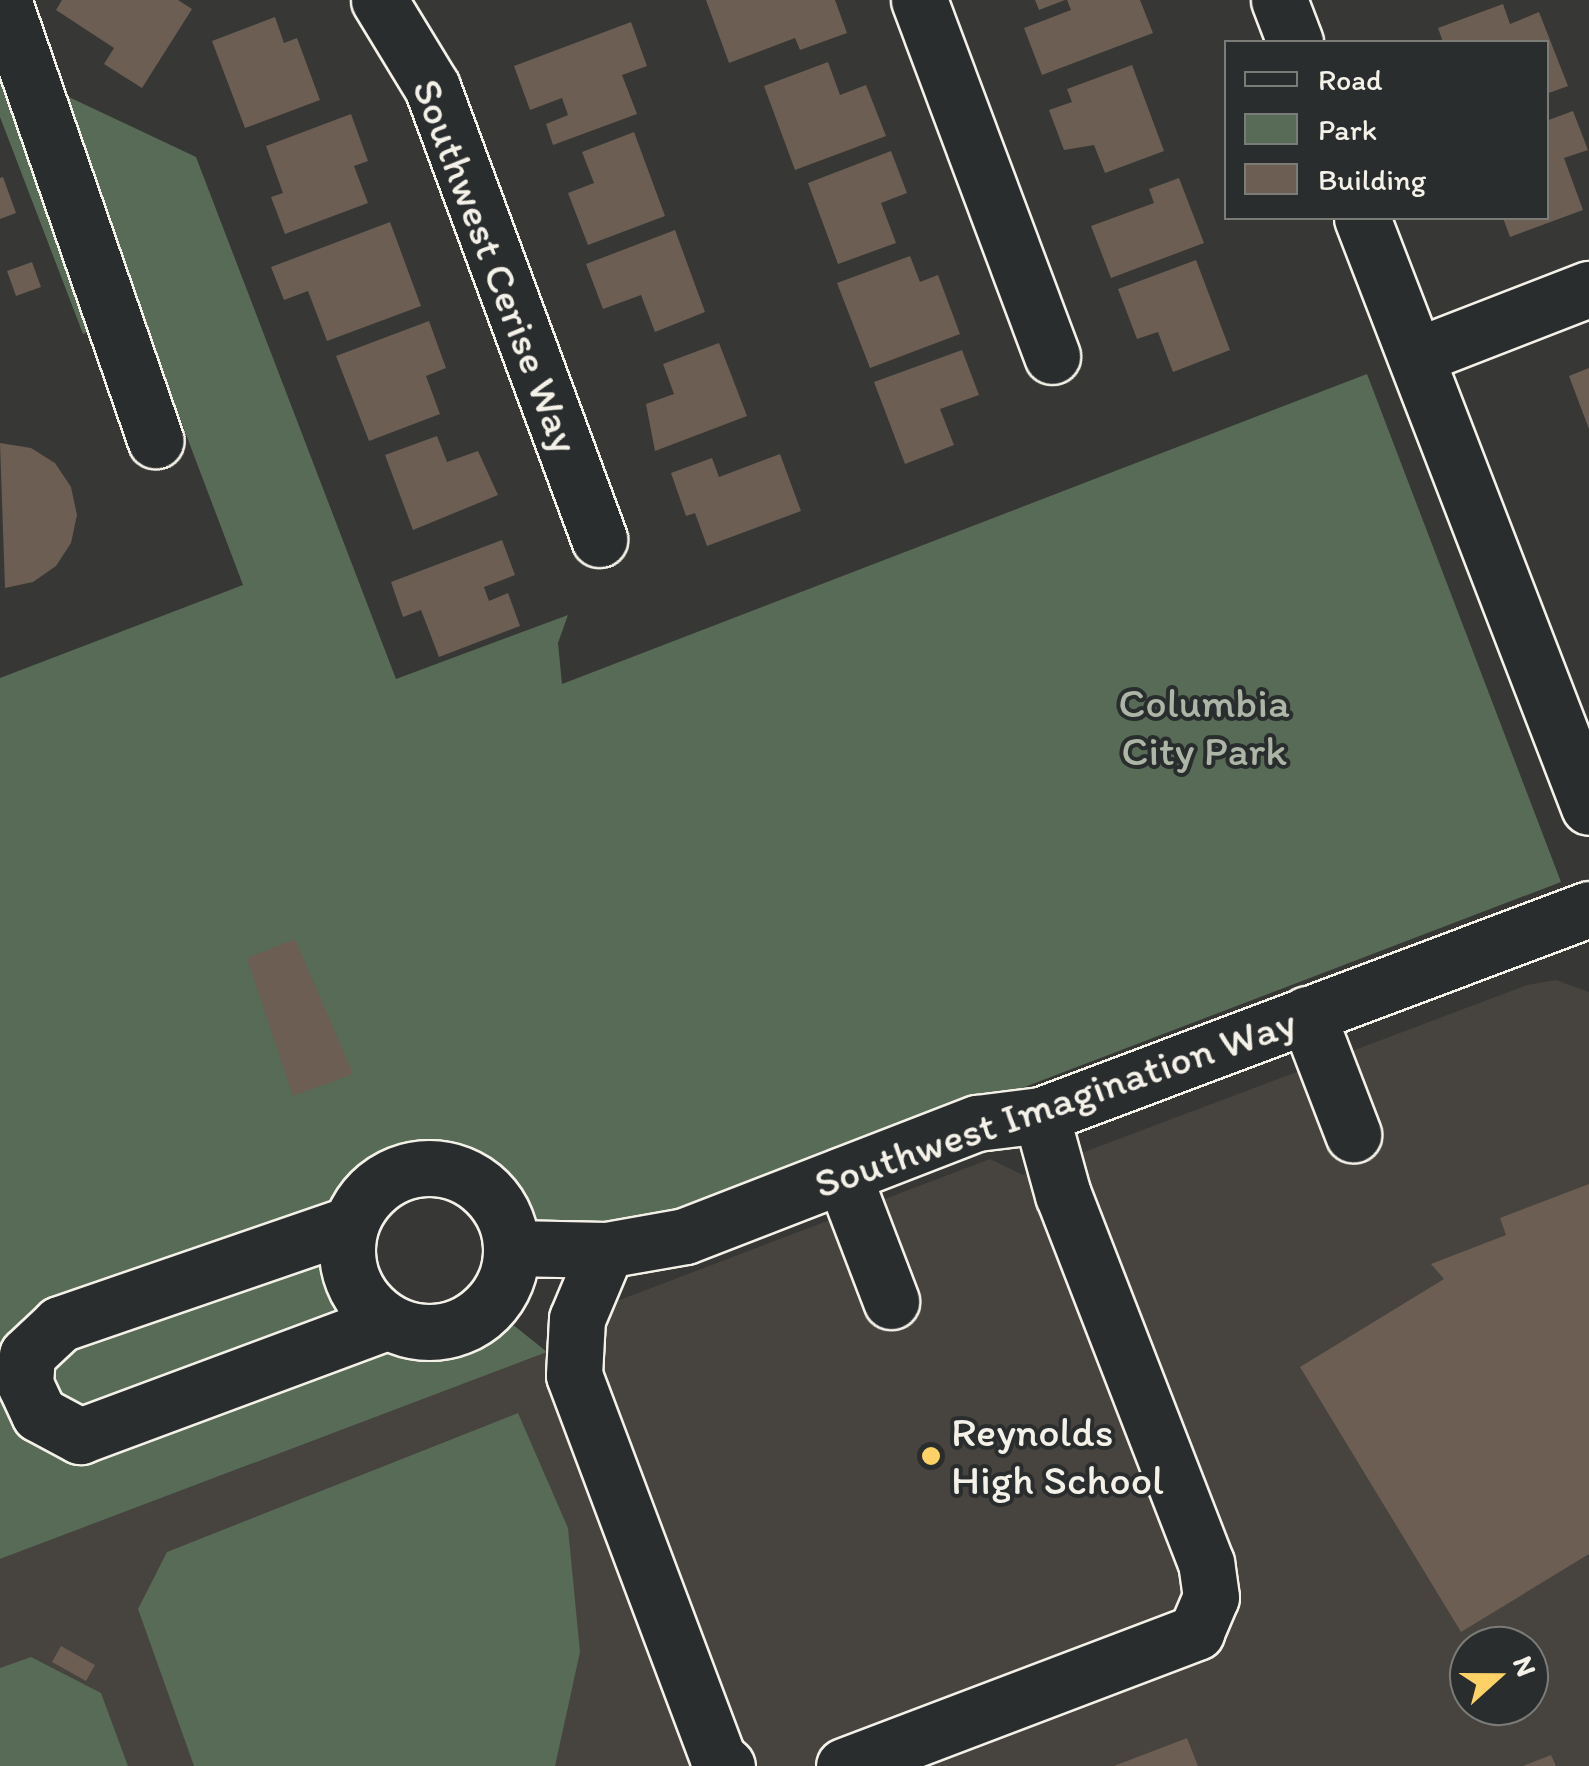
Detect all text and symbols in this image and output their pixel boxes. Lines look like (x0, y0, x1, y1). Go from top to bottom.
legend (1224, 40, 1549, 220)
text: Road (1318, 61, 1383, 98)
street label: Southwest Cerise Way (401, 72, 591, 460)
text: Park (1318, 111, 1377, 148)
text: Building (1318, 161, 1426, 198)
park label: Columbia City Park (1118, 678, 1290, 776)
street label: Southwest Imagination Way (809, 997, 1301, 1209)
place label: Reynolds High School (951, 1407, 1163, 1505)
marker: Reynolds High School (920, 1445, 942, 1467)
north arrow (1449, 1626, 1549, 1726)
text: N (1506, 1651, 1544, 1681)

